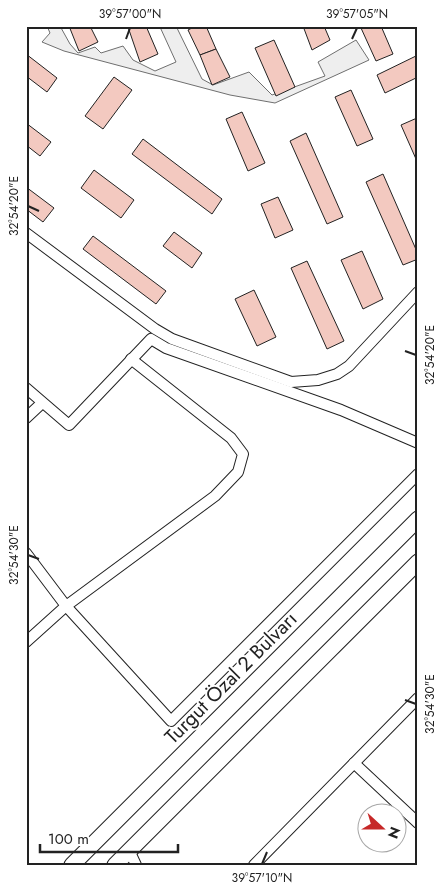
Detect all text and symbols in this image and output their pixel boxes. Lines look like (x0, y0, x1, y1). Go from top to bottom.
text: 39°57'00"N (99, 5, 161, 23)
text: 39°57'05"N (326, 5, 388, 23)
text: 32°54'20"E (5, 176, 23, 236)
text: 32°54'20"E (421, 325, 439, 385)
text: 32°54'30"E (5, 525, 23, 585)
street label: Turgut Özal 2 Bulvarı (158, 605, 304, 751)
text: 32°54'30"E (421, 674, 439, 734)
north arrow (356, 804, 406, 854)
scale bar (40, 821, 178, 853)
text: N (383, 824, 405, 841)
text: 100 m (48, 828, 89, 850)
text: 39°57'10"N (232, 869, 292, 887)

